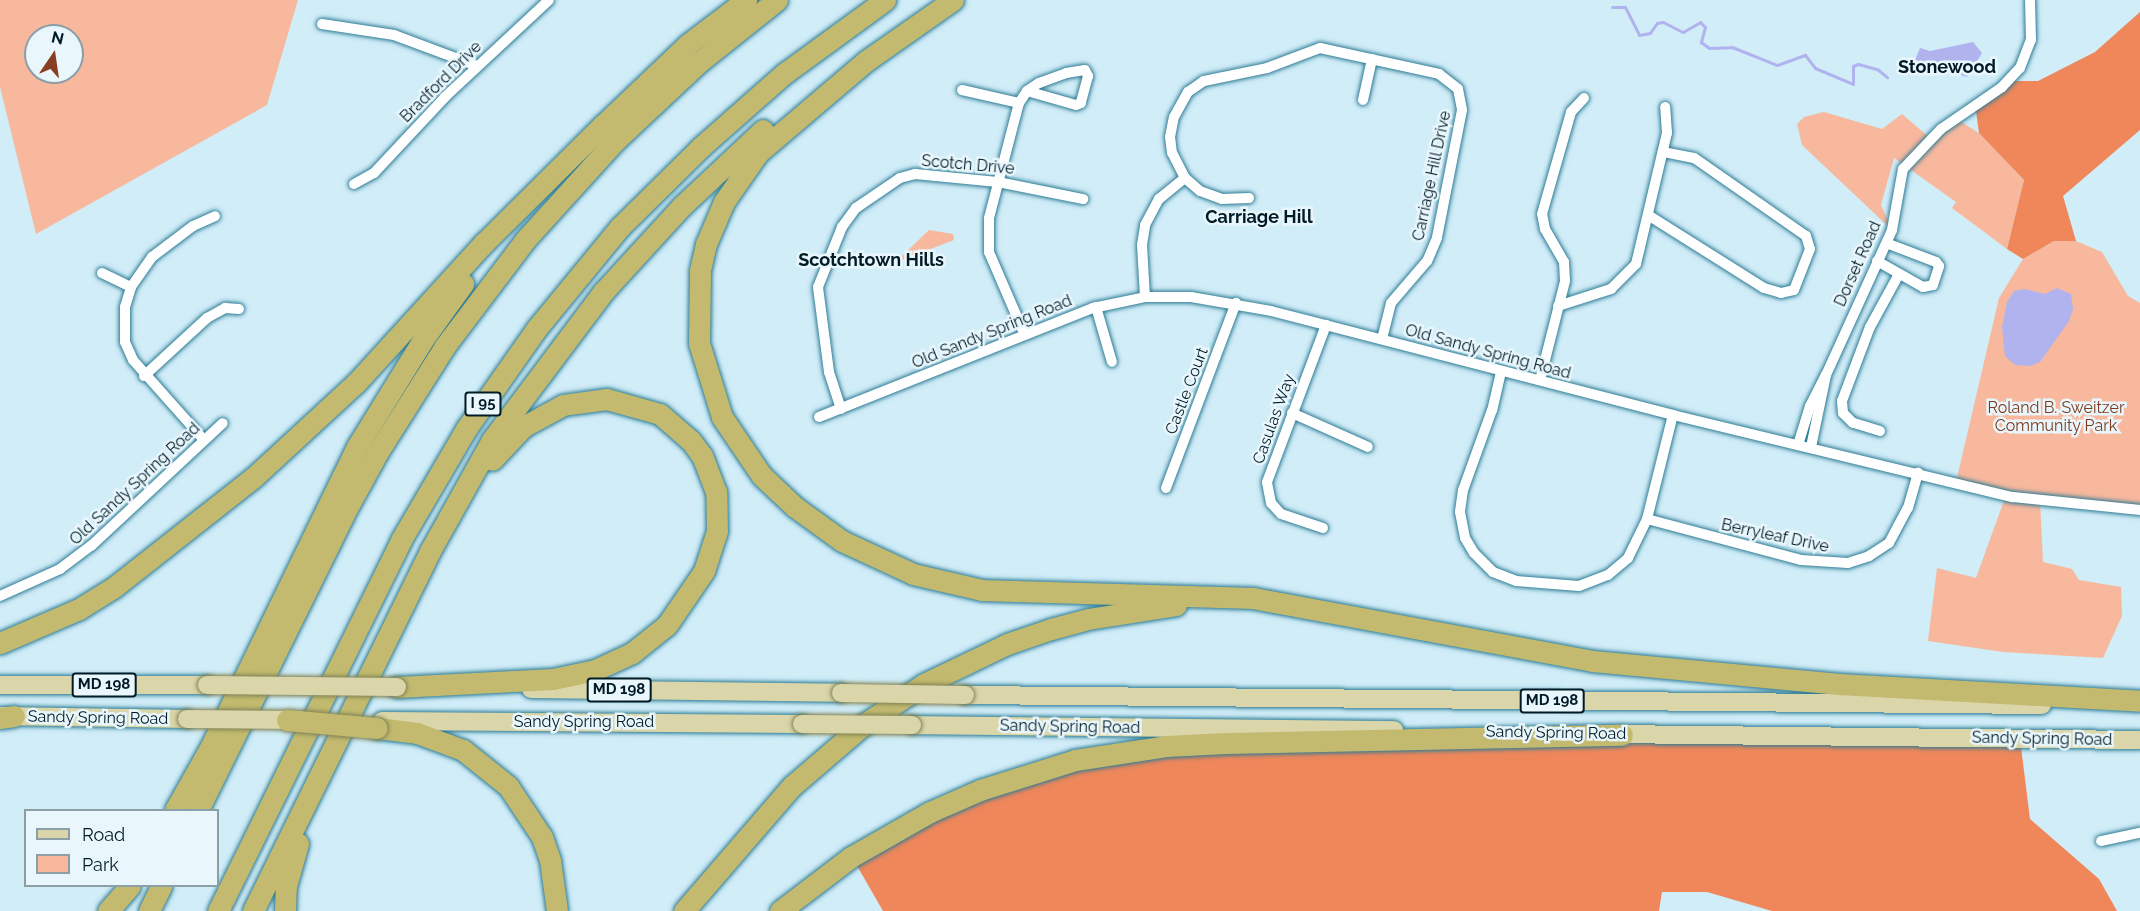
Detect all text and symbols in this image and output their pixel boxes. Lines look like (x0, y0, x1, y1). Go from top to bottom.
north arrow (24, 24, 84, 84)
text: N (50, 27, 66, 49)
street label: Bradford Drive (396, 37, 486, 127)
district label: Stonewood (1898, 56, 1996, 78)
street label: Carriage Hill Drive (1409, 109, 1455, 243)
street label: Scotch Drive (921, 151, 1015, 179)
district label: Carriage Hill (1205, 206, 1313, 228)
street label: Dorset Road (1831, 218, 1885, 310)
district label: Scotchtown Hills (798, 249, 944, 271)
street label: Old Sandy Spring Road (909, 291, 1075, 373)
street label: Old Sandy Spring Road (1403, 321, 1573, 383)
street label: Castle Court (1162, 345, 1212, 437)
street label: Casulas Way (1249, 371, 1299, 467)
road number: I 95 (464, 392, 502, 416)
park label: Roland B. Sweitzer Community Park (1987, 398, 2125, 436)
street label: Old Sandy Spring Road (66, 419, 204, 549)
street label: Berryleaf Drive (1719, 515, 1831, 557)
road number: MD 198 (71, 673, 137, 697)
road number: MD 198 (586, 678, 652, 702)
road number: MD 198 (1519, 689, 1585, 713)
street label: Sandy Spring Road (27, 707, 169, 729)
street label: Sandy Spring Road (514, 712, 654, 732)
street label: Sandy Spring Road (999, 716, 1141, 738)
street label: Sandy Spring Road (1485, 722, 1627, 744)
street label: Sandy Spring Road (1971, 728, 2113, 750)
legend (24, 809, 219, 887)
text: Road (82, 824, 125, 845)
text: Park (82, 854, 119, 875)

